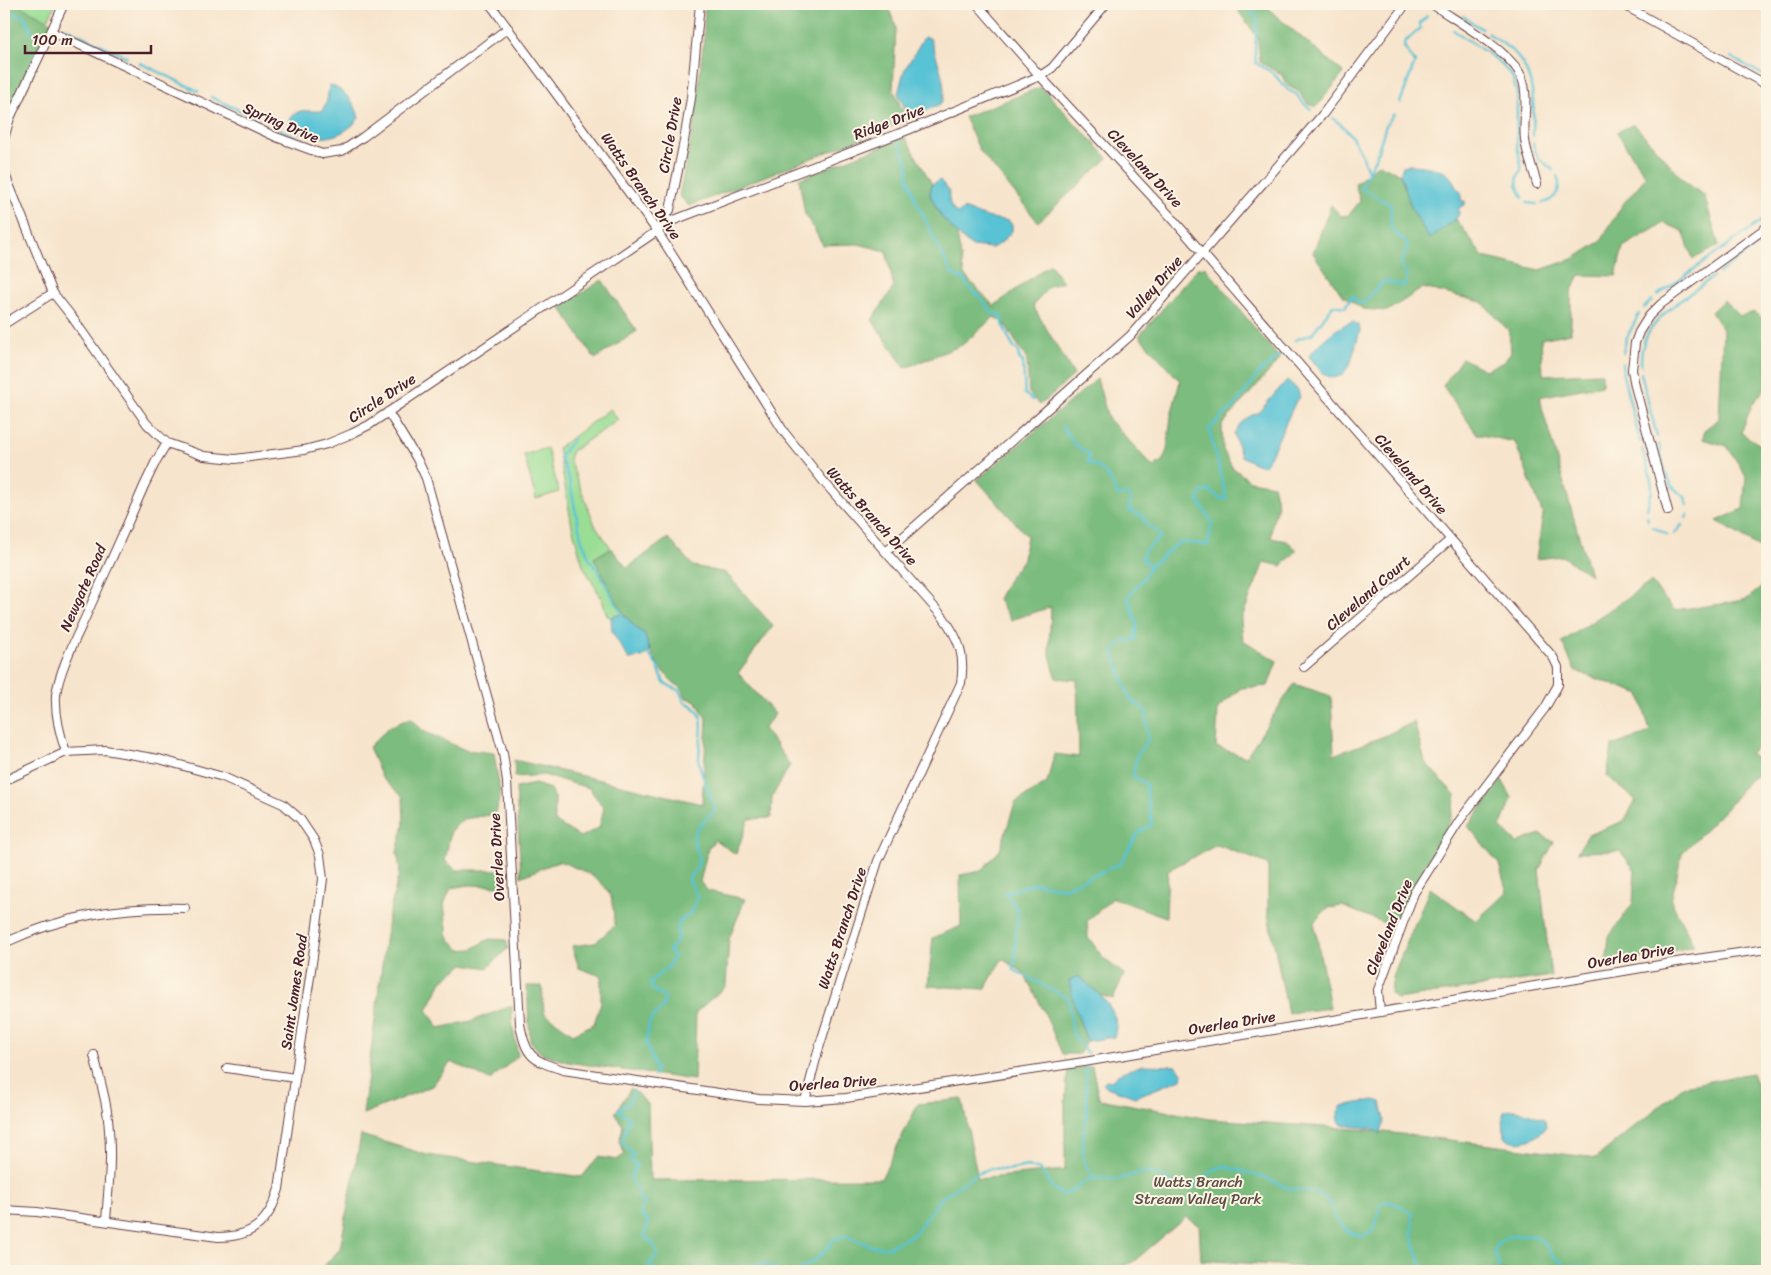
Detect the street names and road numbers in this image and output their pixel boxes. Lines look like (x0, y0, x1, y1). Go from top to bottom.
street label: Spring Drive (239, 95, 323, 151)
street label: Circle Drive (651, 95, 690, 175)
street label: Ridge Drive (850, 96, 929, 147)
street label: Cleveland Drive (1101, 122, 1189, 214)
street label: Watts Branch Drive (594, 127, 688, 246)
street label: Valley Drive (1119, 249, 1189, 325)
street label: Circle Drive (343, 366, 422, 430)
street label: Cleveland Drive (1368, 427, 1454, 521)
street label: Watts Branch Drive (820, 460, 924, 572)
street label: Newgate Road (52, 539, 114, 636)
street label: Cleveland Court (1320, 548, 1417, 637)
street label: Overlea Drive (482, 812, 512, 902)
street label: Watts Branch Drive (810, 863, 874, 992)
street label: Cleveland Drive (1358, 875, 1420, 979)
street label: Saint James Road (273, 932, 315, 1051)
street label: Overlea Drive (1585, 936, 1677, 976)
street label: Overlea Drive (1187, 1003, 1278, 1043)
street label: Overlea Drive (788, 1067, 878, 1099)

